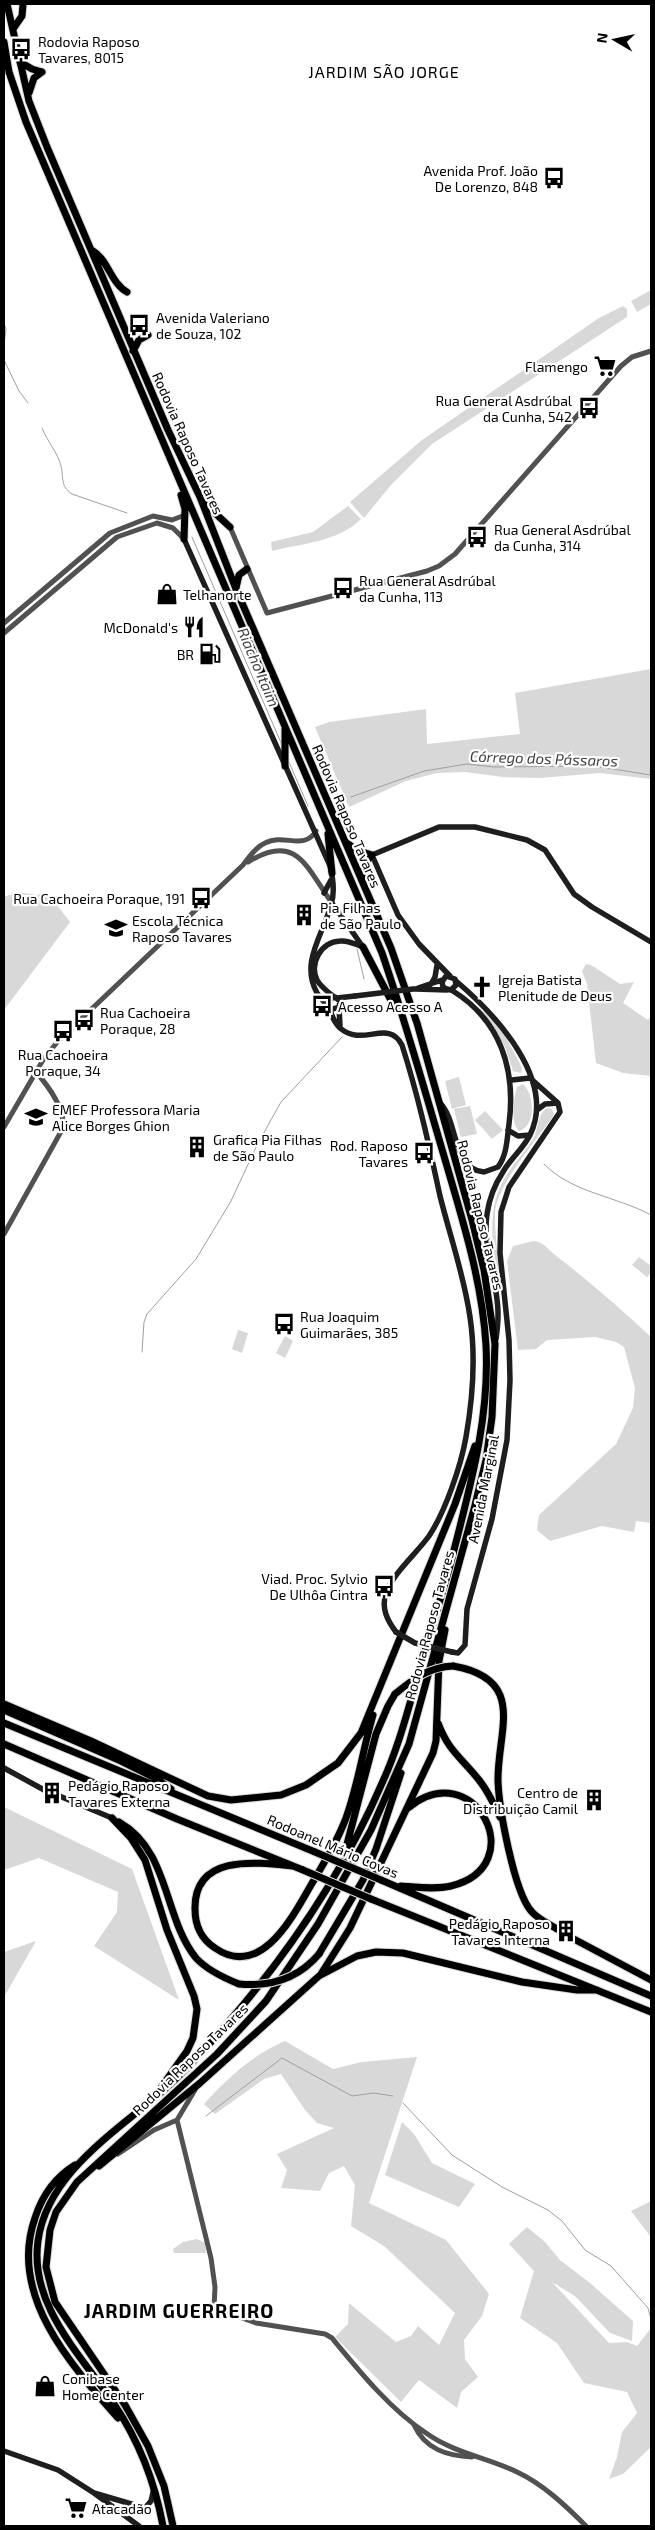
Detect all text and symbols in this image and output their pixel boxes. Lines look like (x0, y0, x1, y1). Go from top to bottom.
north arrow (590, 15, 640, 65)
text: N (592, 32, 611, 44)
place label: Rodovia Raposo Tavares, 8015 (38, 33, 140, 66)
bus stop icon: Rodovia Raposo Tavares, 8015 (8, 36, 34, 62)
district label: JARDIM SÃO JORGE (308, 62, 460, 81)
place label: Avenida Prof. João De Lorenzo, 848 (423, 162, 538, 195)
bus stop icon: Avenida Prof. João De Lorenzo, 848 (541, 165, 567, 191)
place label: Avenida Valeriano de Souza, 102 (156, 309, 270, 342)
bus stop icon: Avenida Valeriano de Souza, 102 (126, 312, 152, 338)
supermarket icon: Flamengo (592, 353, 618, 379)
place label: Flamengo (525, 358, 588, 375)
street label: Rodovia Raposo Tavares (149, 369, 227, 517)
place label: Rua General Asdrúbal da Cunha, 542 (435, 392, 573, 425)
bus stop icon: Rua General Asdrúbal da Cunha, 542 (576, 395, 602, 421)
place label: Rua General Asdrúbal da Cunha, 314 (494, 521, 631, 554)
bus stop icon: Rua General Asdrúbal da Cunha, 314 (464, 524, 490, 550)
place label: Rua General Asdrúbal da Cunha, 113 (359, 572, 496, 605)
bus stop icon: Rua General Asdrúbal da Cunha, 113 (330, 575, 356, 601)
shop icon: Telhanorte (154, 581, 180, 607)
place label: Telhanorte (183, 586, 252, 603)
restaurant icon: McDonald's (181, 614, 207, 640)
place label: McDonald's (104, 619, 178, 636)
water label: Riacho Itaim (234, 625, 284, 709)
fuel station icon: BR (197, 641, 223, 667)
place label: BR (177, 646, 194, 663)
street label: Rodovia Raposo Tavares (309, 742, 385, 890)
water label: Córrego dos Pássaros (470, 746, 619, 770)
bus stop icon: Rua Cachoeira Poraque, 191 (188, 885, 214, 911)
place label: Rua Cachoeira Poraque, 191 (13, 890, 185, 907)
place label: Pia Filhas de São Paulo (320, 899, 401, 932)
building icon: Pia Filhas de São Paulo (291, 902, 317, 928)
place label: Escola Técnica Raposo Tavares (132, 912, 232, 945)
school or university icon: Escola Técnica Raposo Tavares (103, 915, 129, 941)
place label: Igreja Batista Plenitude de Deus (498, 971, 612, 1004)
church icon: Igreja Batista Plenitude de Deus (469, 974, 495, 1000)
bus stop icon: Acesso Acesso A (309, 993, 335, 1019)
place label: Acesso Acesso A (338, 998, 443, 1015)
place label: Rua Cachoeira Poraque, 28 (100, 1004, 190, 1037)
bus stop icon: Rua Cachoeira Poraque, 28 (71, 1007, 97, 1033)
bus stop icon: Rua Cachoeira Poraque, 34 (50, 1018, 76, 1044)
place label: Rua Cachoeira Poraque, 34 (18, 1046, 108, 1079)
place label: EMEF Professora Maria Alice Borges Ghion (52, 1101, 200, 1134)
school or university icon: EMEF Professora Maria Alice Borges Ghion (23, 1104, 49, 1130)
place label: Grafica Pia Filhas de São Paulo (213, 1131, 322, 1164)
building icon: Grafica Pia Filhas de São Paulo (184, 1134, 210, 1160)
place label: Rod. Raposo Tavares (330, 1137, 408, 1170)
street label: Rodovia Raposo Tavares (454, 1138, 508, 1292)
bus stop icon: Rod. Raposo Tavares (411, 1140, 437, 1166)
place label: Rua Joaquim Guimarães, 385 (300, 1308, 398, 1341)
bus stop icon: Rua Joaquim Guimarães, 385 (271, 1311, 297, 1337)
street label: Avenida Marginal (464, 1432, 502, 1545)
street label: Rodovia Raposo Tavares (401, 1548, 457, 1702)
place label: Viad. Proc. Sylvio De Ulhôa Cintra (261, 1570, 368, 1603)
bus stop icon: Viad. Proc. Sylvio De Ulhôa Cintra (371, 1573, 397, 1599)
place label: Pedágio Raposo Tavares Externa (68, 1777, 170, 1810)
building icon: Pedágio Raposo Tavares Externa (39, 1780, 65, 1806)
place label: Centro de Distribuição Camil (463, 1784, 579, 1818)
building icon: Centro de Distribuição Camil (581, 1787, 607, 1813)
street label: Rodoanel Mário Covas (265, 1811, 401, 1881)
place label: Pedágio Raposo Tavares Interna (449, 1915, 550, 1948)
building icon: Pedágio Raposo Tavares Interna (553, 1918, 579, 1944)
street label: Rodovia Raposo Tavares (129, 1999, 251, 2119)
district label: JARDIM GUERREIRO (84, 2299, 274, 2322)
place label: Conibase Home Center (62, 2370, 145, 2403)
shop icon: Conibase Home Center (32, 2373, 58, 2399)
supermarket icon: Atacadão (63, 2495, 89, 2521)
place label: Atacadão (92, 2500, 152, 2517)

